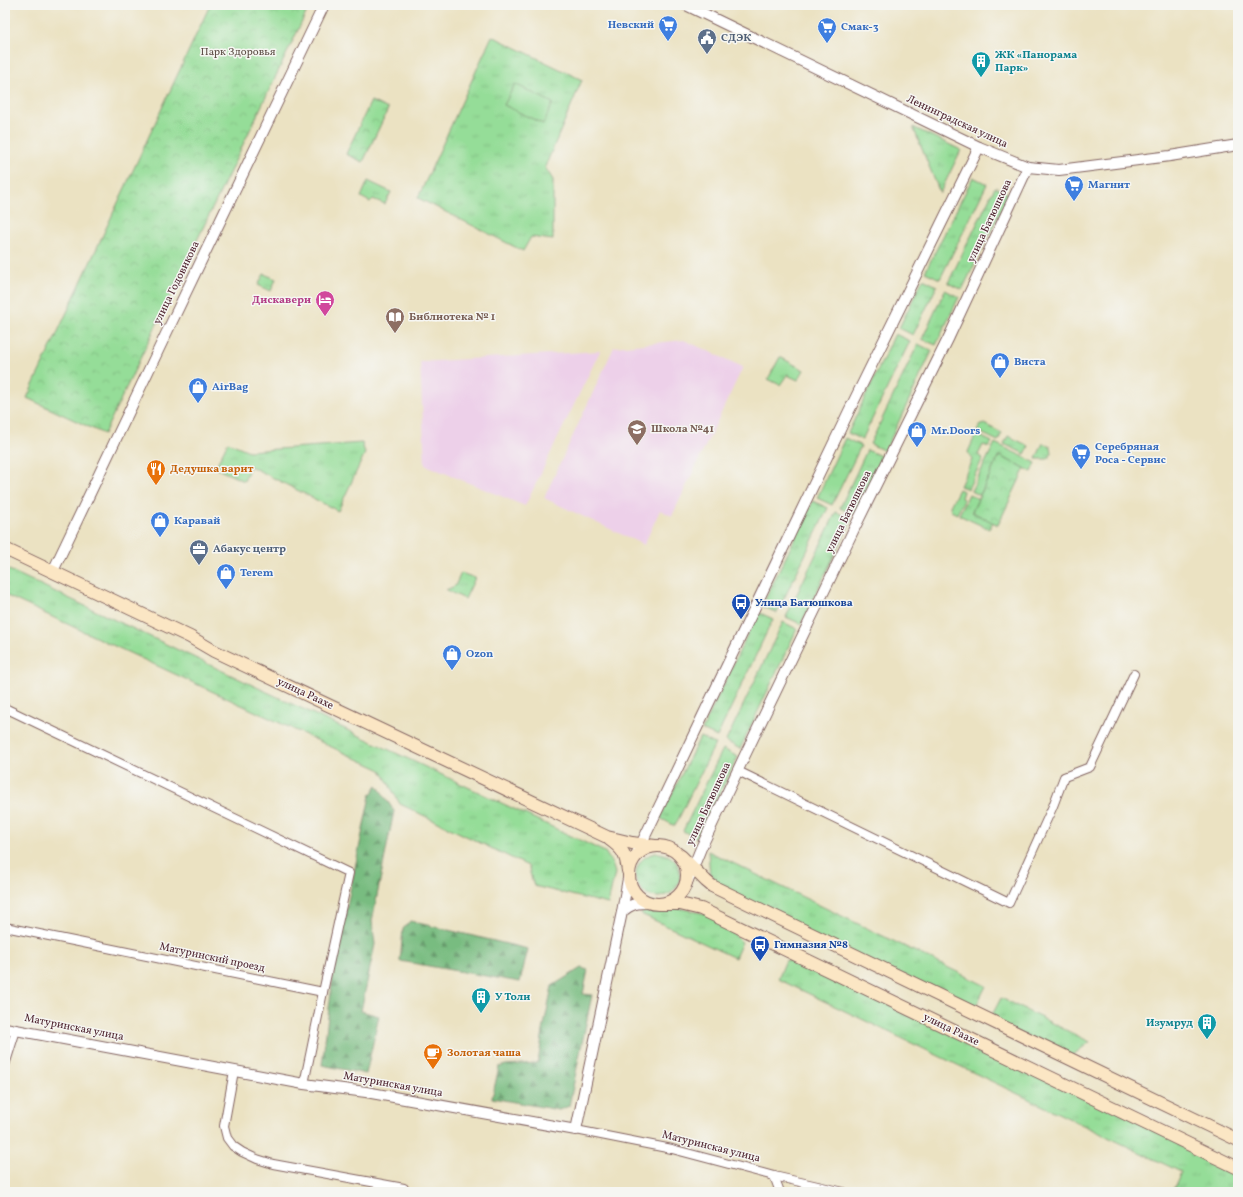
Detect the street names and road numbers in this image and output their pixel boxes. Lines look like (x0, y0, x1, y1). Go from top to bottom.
street label: Ленинградская улица (904, 92, 1011, 152)
street label: улица Батюшкова (964, 177, 1016, 265)
street label: улица Годовикова (150, 238, 204, 327)
street label: улица Батюшкова (822, 468, 876, 556)
street label: улица Раахе (274, 674, 336, 714)
street label: улица Батюшкова (683, 760, 735, 848)
street label: Матуринский проезд (158, 939, 267, 977)
street label: улица Раахе (920, 1010, 982, 1050)
street label: Матуринская улица (23, 1011, 125, 1045)
street label: Матуринская улица (342, 1069, 444, 1101)
street label: Матуринская улица (660, 1128, 762, 1167)

